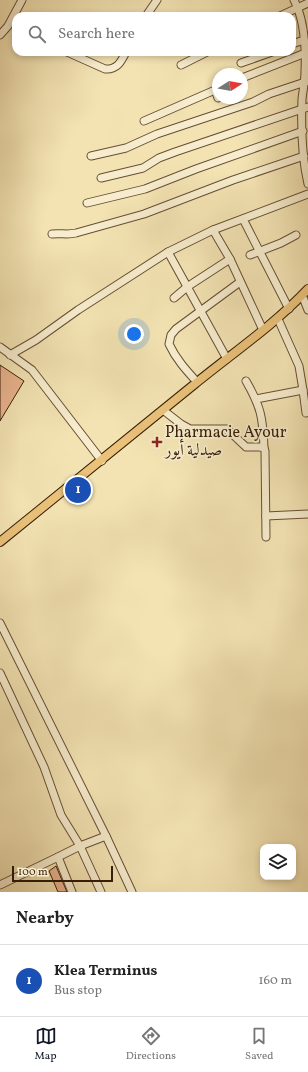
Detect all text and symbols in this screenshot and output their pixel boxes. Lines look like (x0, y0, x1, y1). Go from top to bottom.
search box (12, 12, 296, 56)
icon: search (26, 23, 48, 45)
text: Search here (58, 24, 135, 45)
north arrow (212, 68, 248, 104)
your location (124, 324, 144, 344)
place label: Pharmacie Ayour صيدلية أيور (163, 422, 287, 462)
marker: Pharmacie Ayour صيدلية أيور (152, 437, 162, 447)
pin: 1 (65, 475, 91, 505)
map controls (260, 844, 296, 880)
button: layers (260, 844, 296, 880)
scale bar (12, 864, 113, 883)
text: 100 m (18, 865, 48, 880)
text: Nearby (16, 907, 74, 930)
text: Klea Terminus (54, 961, 157, 982)
text: 1 (26, 972, 32, 990)
text: 160 m (258, 972, 292, 990)
text: Bus stop (54, 982, 102, 1000)
tab: Map (35, 1025, 57, 1064)
tab: Directions (126, 1025, 176, 1064)
tab: Saved (245, 1025, 273, 1064)

